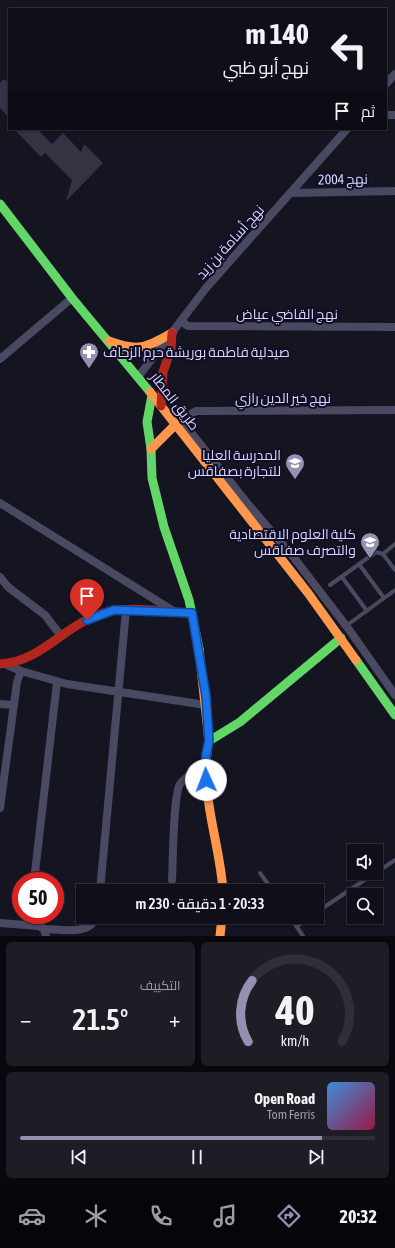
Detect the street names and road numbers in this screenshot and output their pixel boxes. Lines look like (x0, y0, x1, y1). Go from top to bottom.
street label: نهج 2004 (318, 171, 368, 188)
street label: نهج أسامة بن زيد (192, 201, 268, 283)
street label: نهج القاضي عياض (236, 306, 338, 325)
street label: طريق المطار (146, 368, 203, 434)
street label: نهج خير الدين رازي (235, 390, 331, 410)

